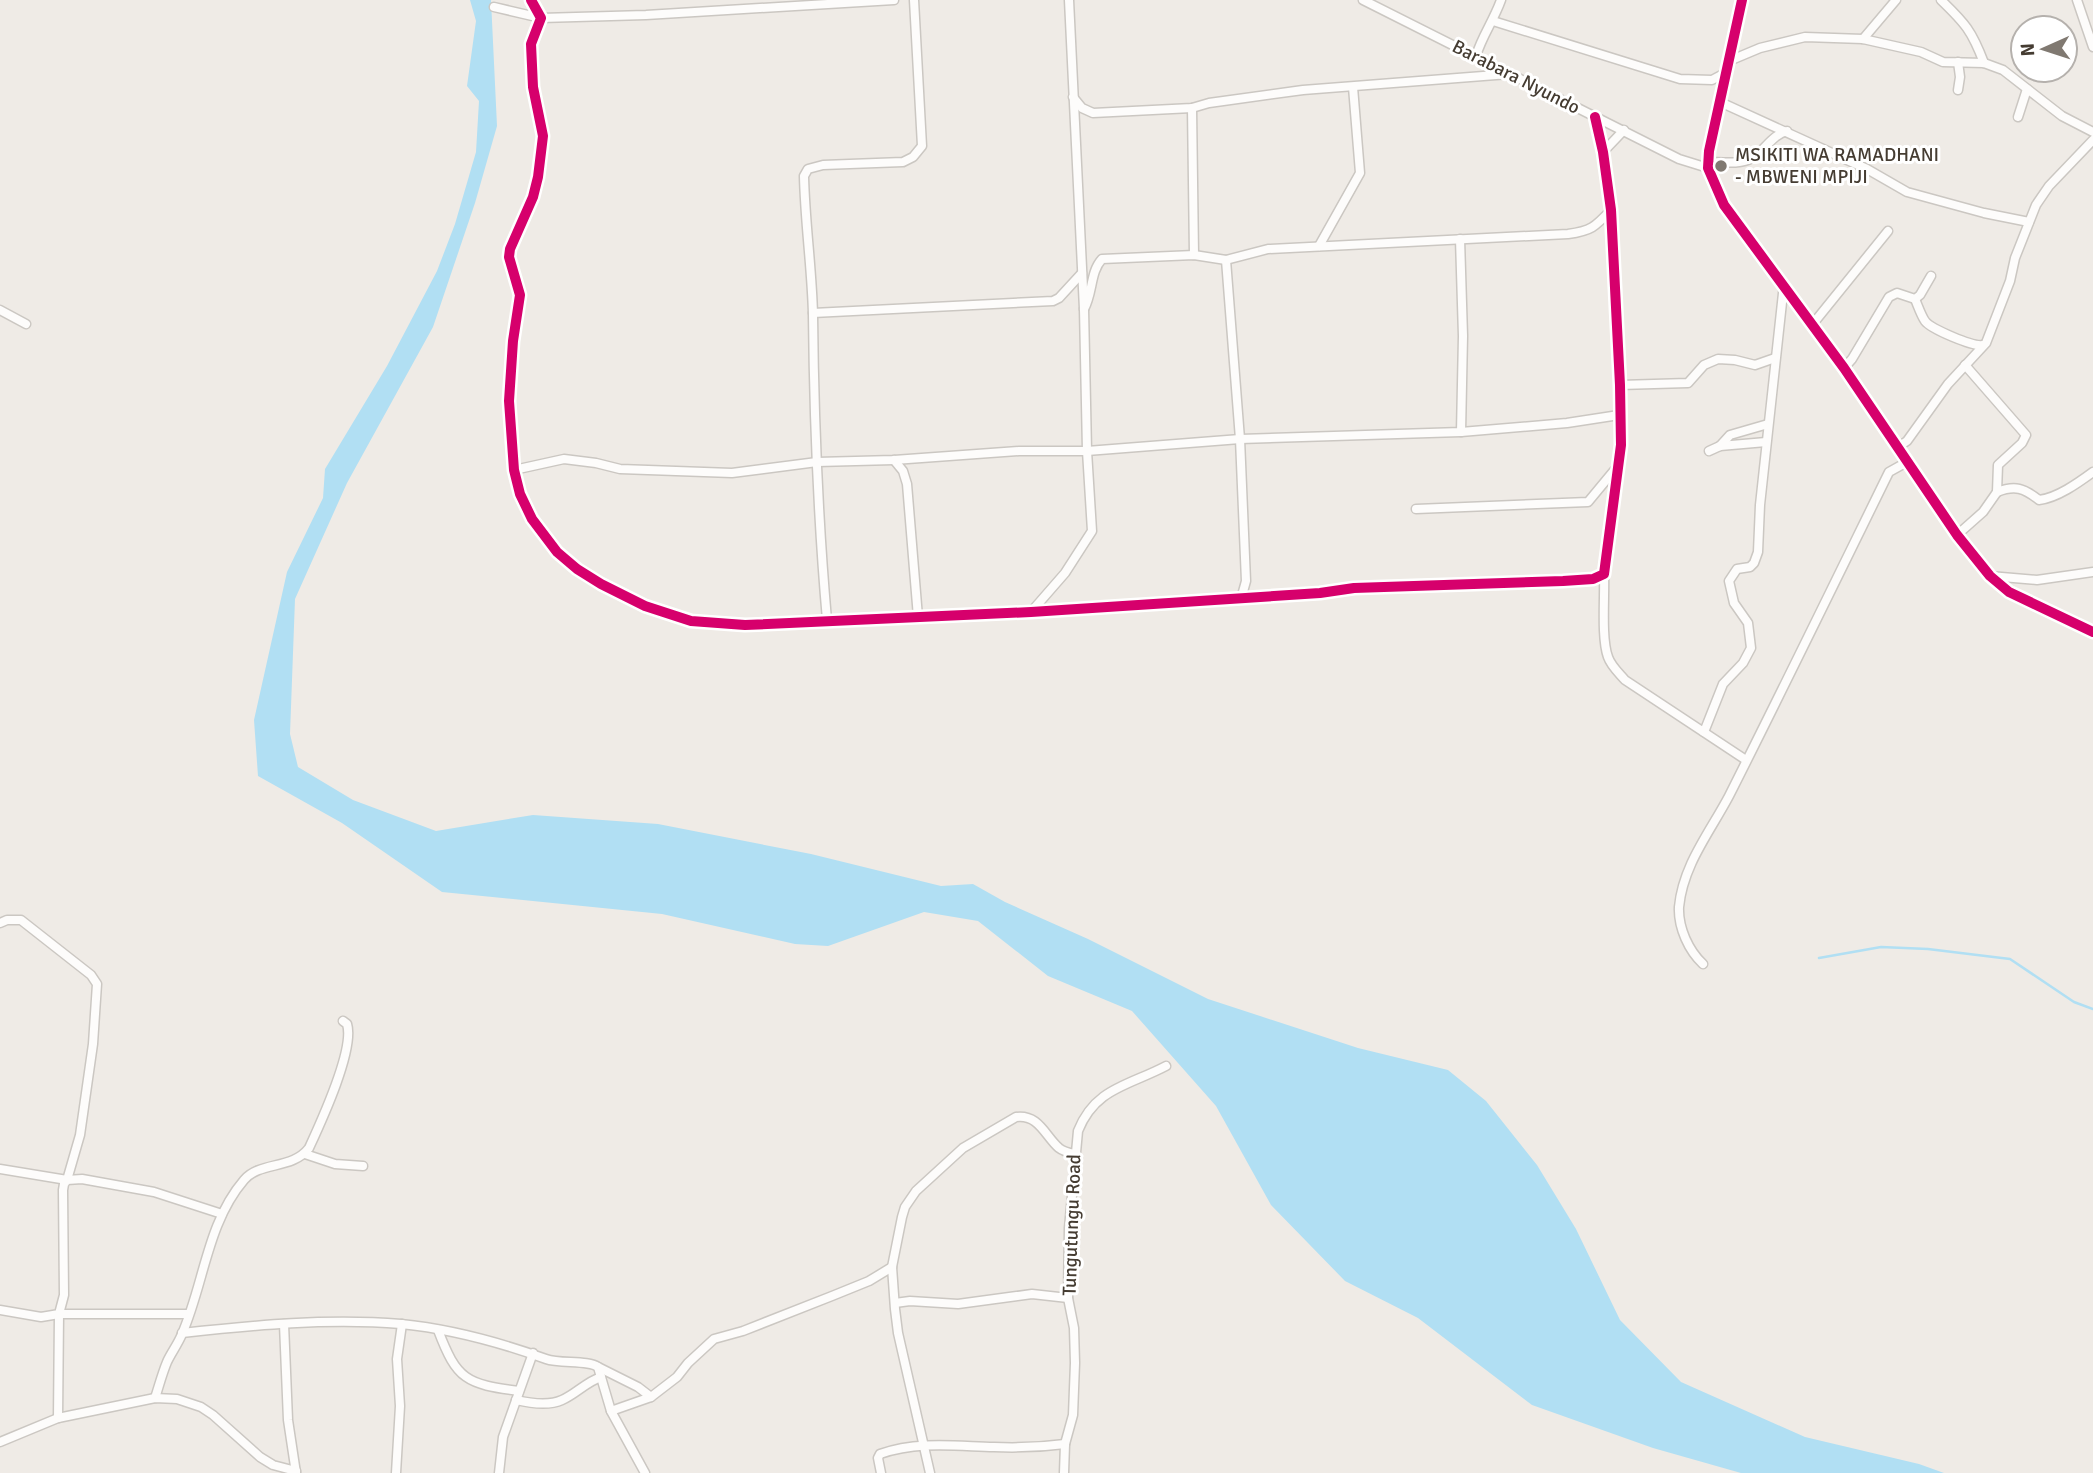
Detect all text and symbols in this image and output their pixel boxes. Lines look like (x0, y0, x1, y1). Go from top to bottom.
north arrow (2009, 14, 2079, 84)
street label: Barabara Nyundo (1448, 34, 1584, 120)
text: N (2016, 43, 2040, 57)
place label: MSIKITI WA RAMADHANI - MBWENI MPIJI (1735, 143, 1939, 189)
marker: MSIKITI WA RAMADHANI - MBWENI MPIJI (1713, 158, 1729, 174)
street label: Tungutungu Road (1058, 1154, 1086, 1296)

